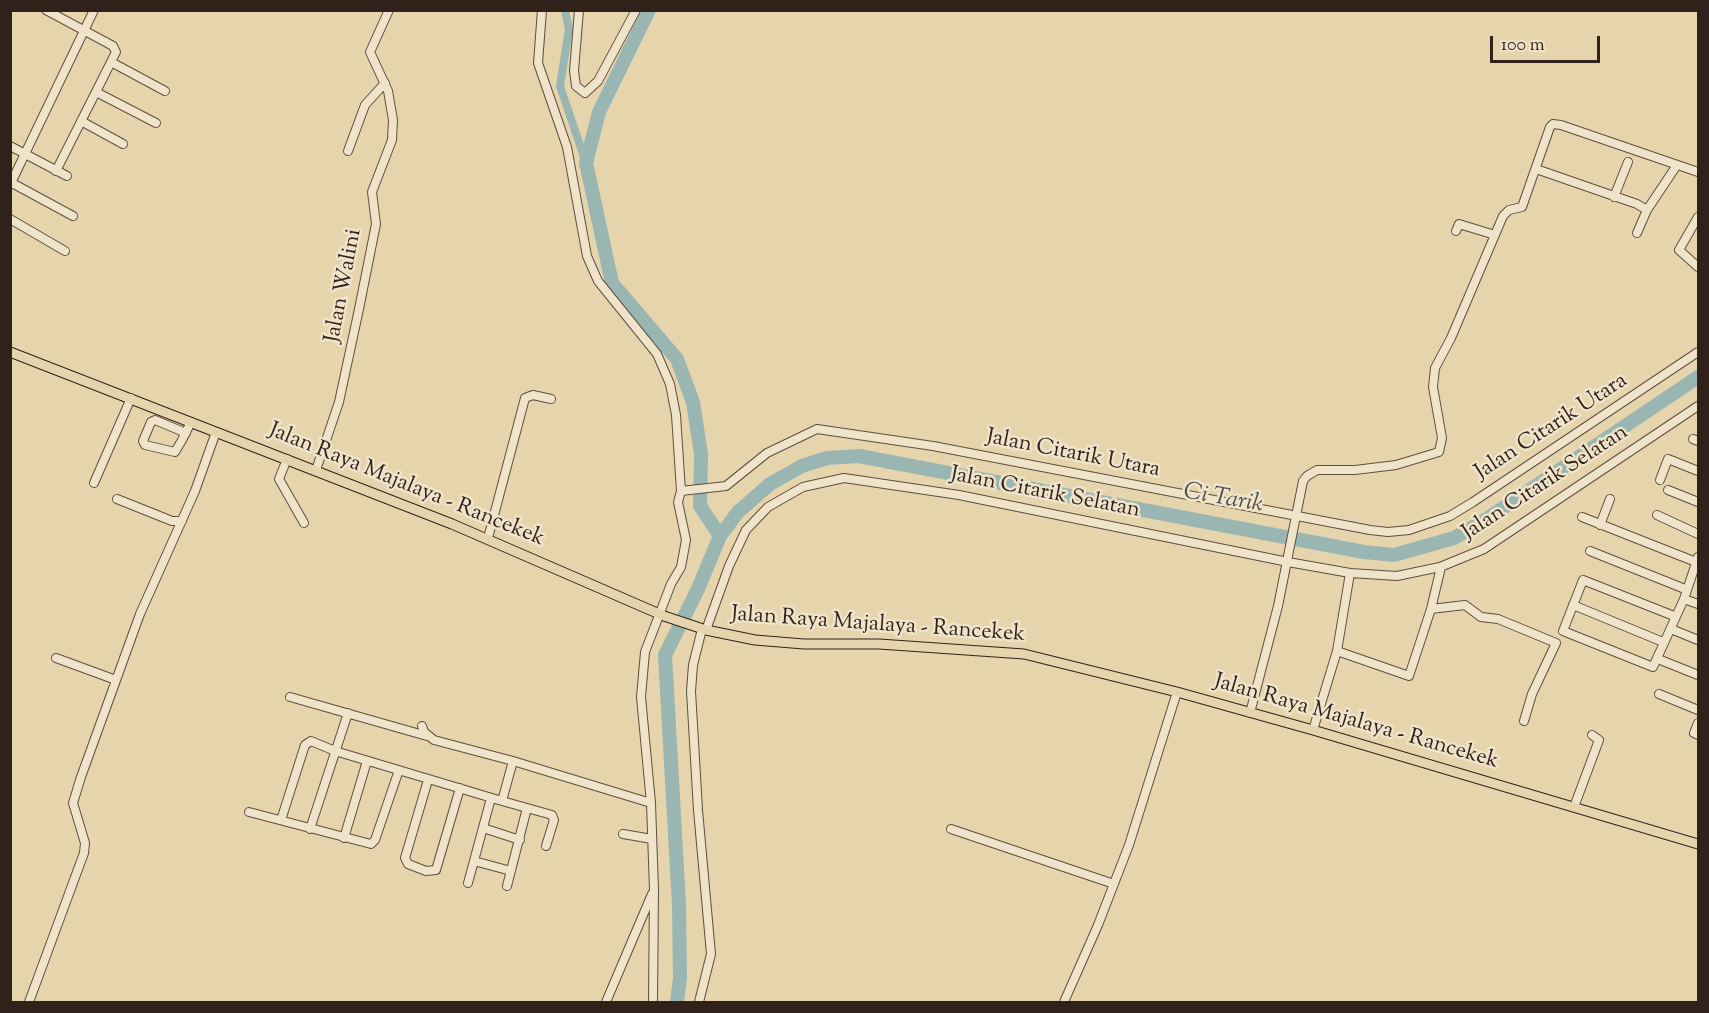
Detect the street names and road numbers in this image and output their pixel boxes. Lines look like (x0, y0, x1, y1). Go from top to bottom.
street label: Jalan Walini (321, 227, 369, 345)
street label: Jalan Citarik Utara (1471, 369, 1633, 487)
street label: Jalan Raya Majalaya - Rancekek (264, 419, 548, 553)
street label: Jalan Citarik Selatan (1458, 420, 1634, 548)
street label: Jalan Citarik Utara (984, 425, 1162, 485)
street label: Jalan Citarik Selatan (948, 463, 1142, 525)
street label: Jalan Raya Majalaya - Rancekek (730, 603, 1026, 649)
street label: Jalan Raya Majalaya - Rancekek (1211, 670, 1501, 776)

